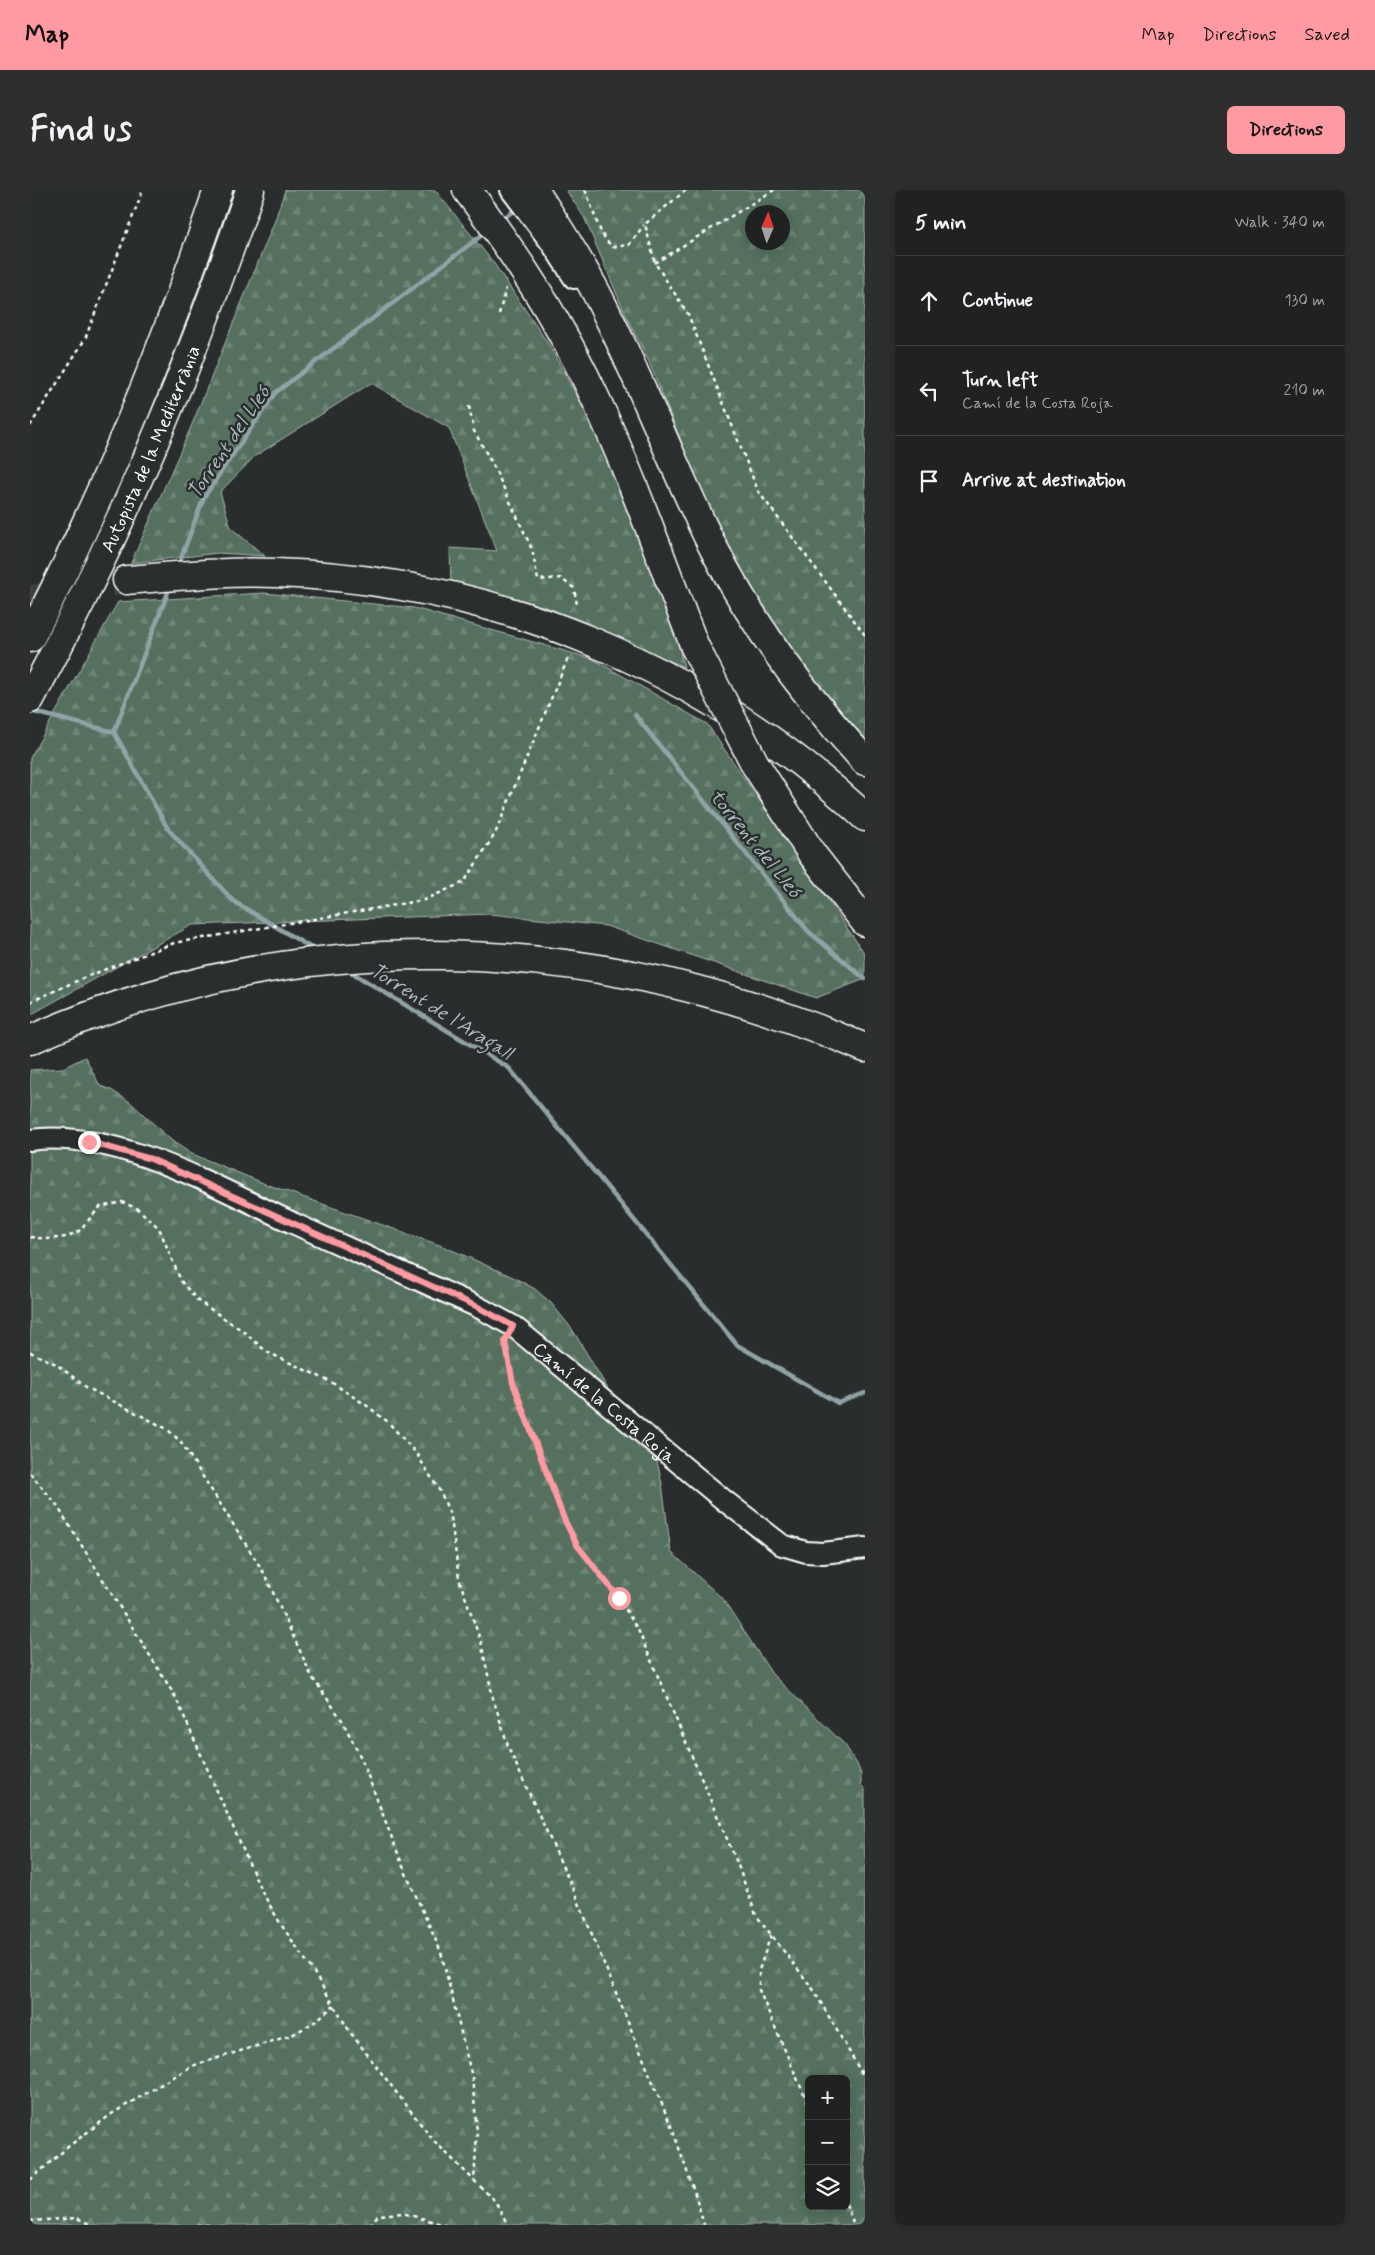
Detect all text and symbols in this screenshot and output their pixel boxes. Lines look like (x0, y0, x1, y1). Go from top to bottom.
text: Map (25, 20, 69, 51)
text: Map (1142, 23, 1175, 47)
text: Directions (1203, 23, 1277, 47)
text: Saved (1305, 23, 1350, 47)
button: Directions (1227, 106, 1345, 154)
text: Find us (30, 107, 132, 153)
north arrow (745, 205, 790, 250)
text: 5 min (915, 209, 967, 237)
text: Walk · 340 m (1235, 212, 1325, 233)
icon: ahead (915, 287, 943, 315)
text: Continue (962, 288, 1033, 313)
text: 130 m (1284, 290, 1325, 311)
street label: Autopista de la Mediterrània (96, 342, 207, 557)
text: Turn left (962, 368, 1038, 393)
icon: left (915, 377, 943, 405)
water label: Torrent del Lleó (181, 380, 278, 505)
text: 210 m (1284, 380, 1325, 401)
text: Camí de la Costa Roja (962, 393, 1113, 414)
icon: arrive (915, 467, 943, 495)
text: Arrive at destination (962, 468, 1126, 493)
water label: torrent del Lleó (703, 784, 808, 905)
water label: Torrent de l'Aragall (364, 957, 519, 1069)
route end (78, 1131, 101, 1154)
street label: Camí de la Costa Roja (527, 1337, 682, 1470)
route start (608, 1587, 631, 1610)
map controls (805, 2075, 850, 2210)
button: + (805, 2075, 850, 2120)
button: − (805, 2120, 850, 2165)
button: layers (805, 2165, 850, 2210)

